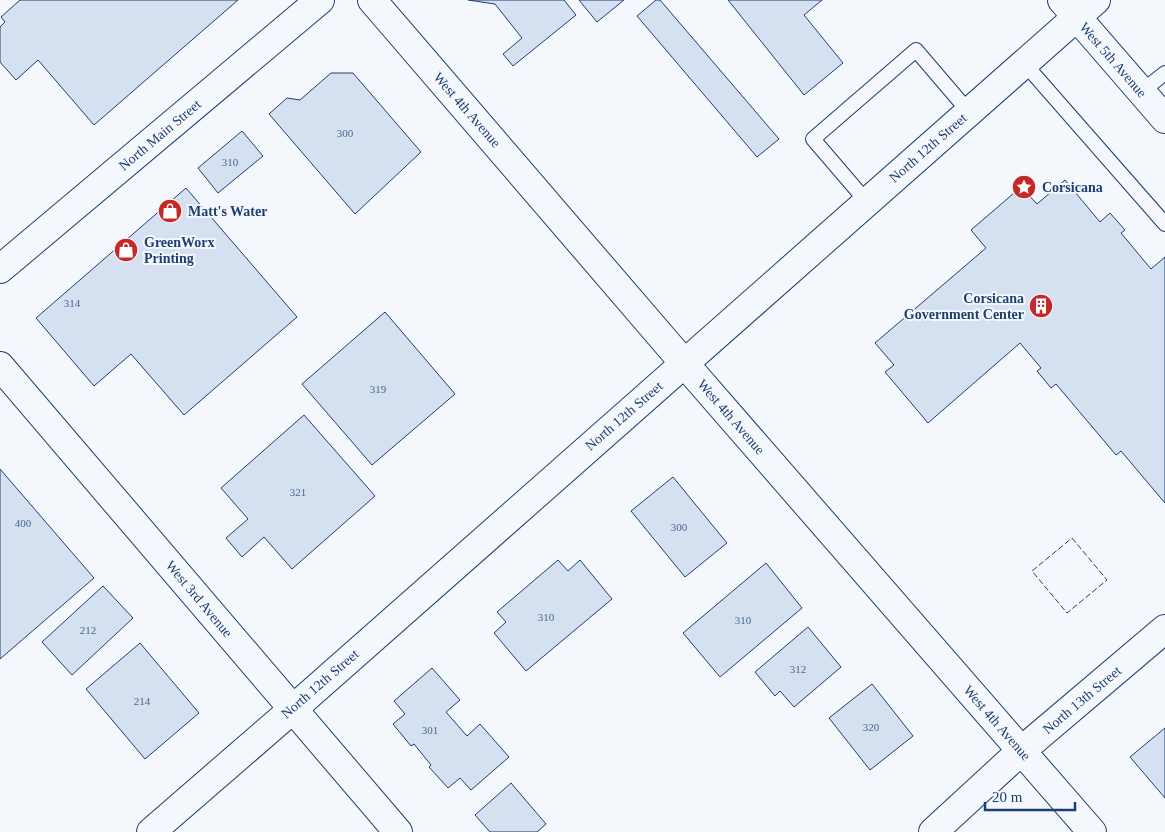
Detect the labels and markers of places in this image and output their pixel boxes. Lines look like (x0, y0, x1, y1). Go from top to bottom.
place icon: Corsicana (1011, 174, 1037, 200)
place label: Corsicana (1042, 180, 1103, 195)
shop icon: Matt's Water (157, 198, 183, 224)
place label: Matt's Water (188, 204, 267, 219)
place label: GreenWorx Printing (144, 235, 215, 266)
shop icon: GreenWorx Printing (113, 237, 139, 263)
place label: Corsicana Government Center (904, 291, 1024, 322)
building icon: Corsicana Government Center (1028, 293, 1054, 319)

